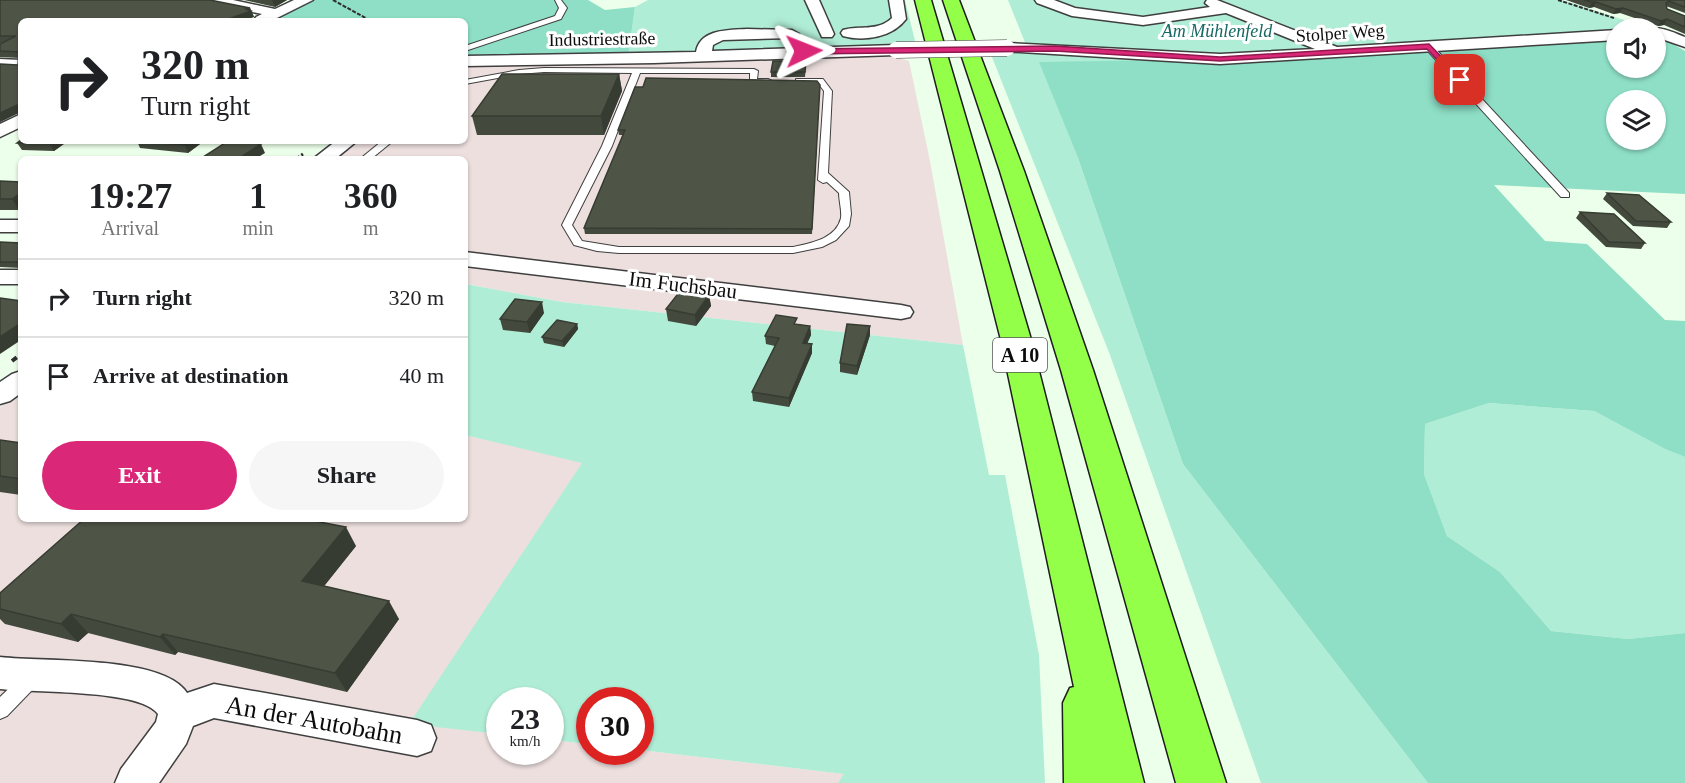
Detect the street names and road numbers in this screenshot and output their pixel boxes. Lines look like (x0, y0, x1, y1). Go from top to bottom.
street label: Stolper Weg (1295, 20, 1385, 46)
street label: Industriestraße (548, 28, 656, 50)
street label: Im Fuchsbau (627, 266, 739, 304)
road number: A 10 (993, 338, 1047, 372)
street label: An der Autobahn (223, 690, 405, 750)

